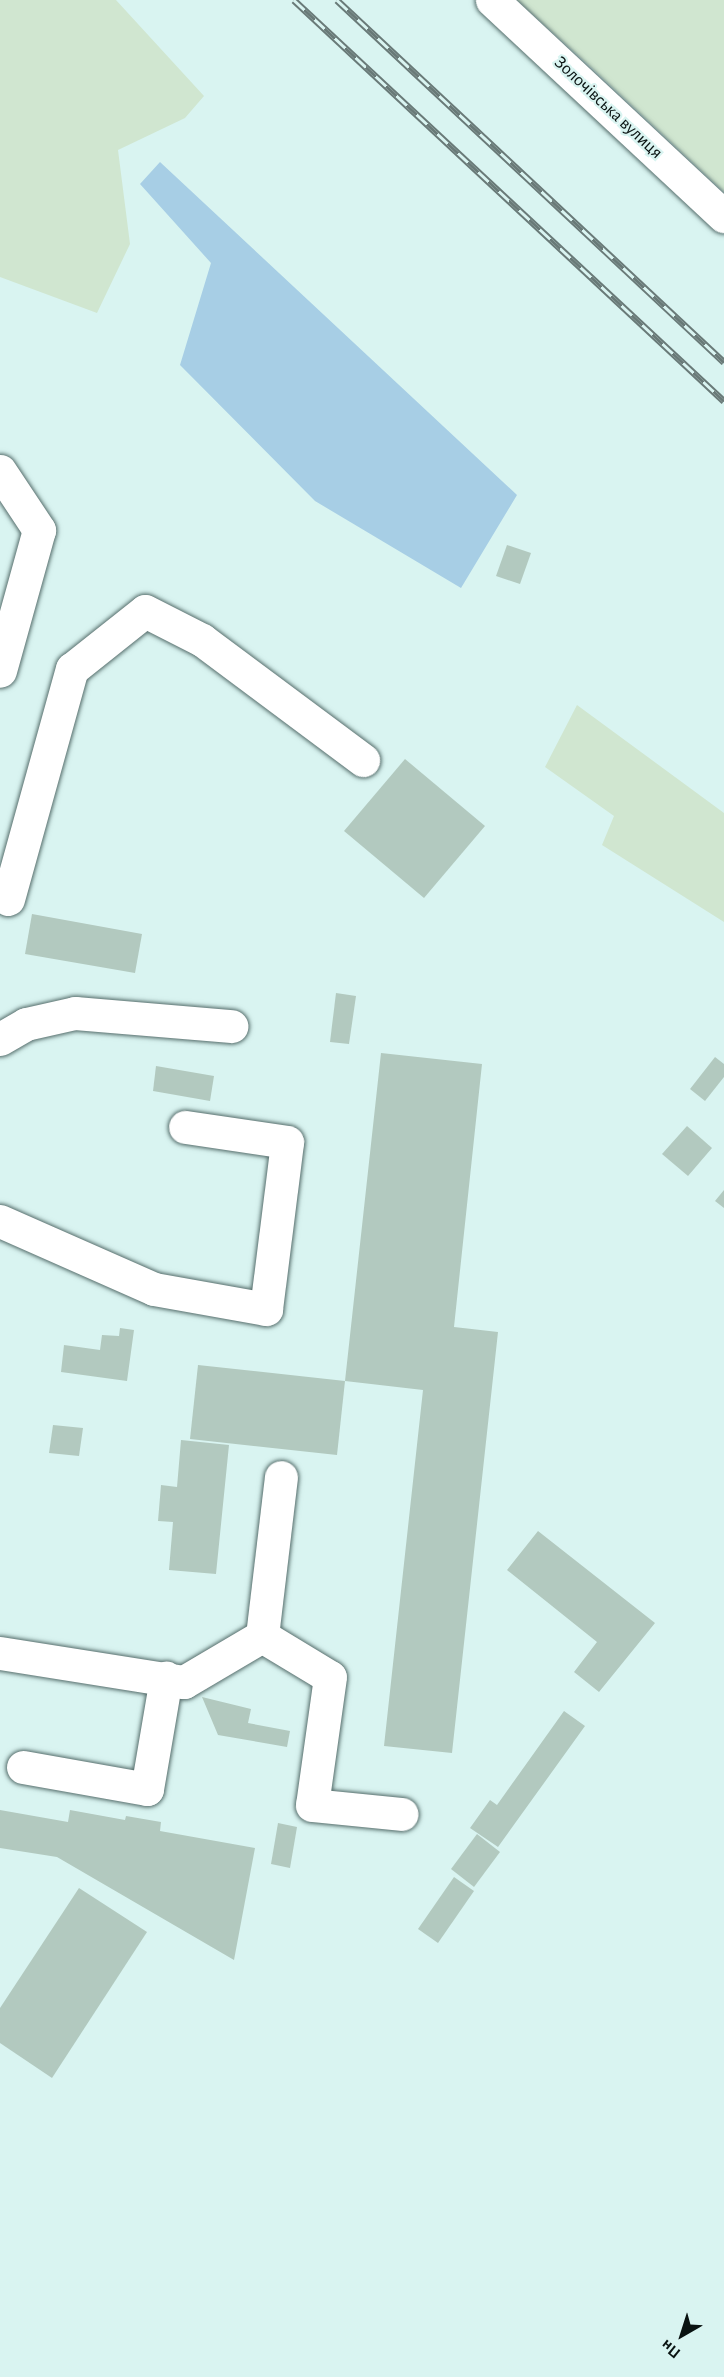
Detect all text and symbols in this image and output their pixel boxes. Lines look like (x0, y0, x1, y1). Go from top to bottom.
street label: Золочівська вулиця (549, 52, 667, 164)
north arrow (652, 2305, 712, 2365)
text: Пн (658, 2337, 683, 2361)

